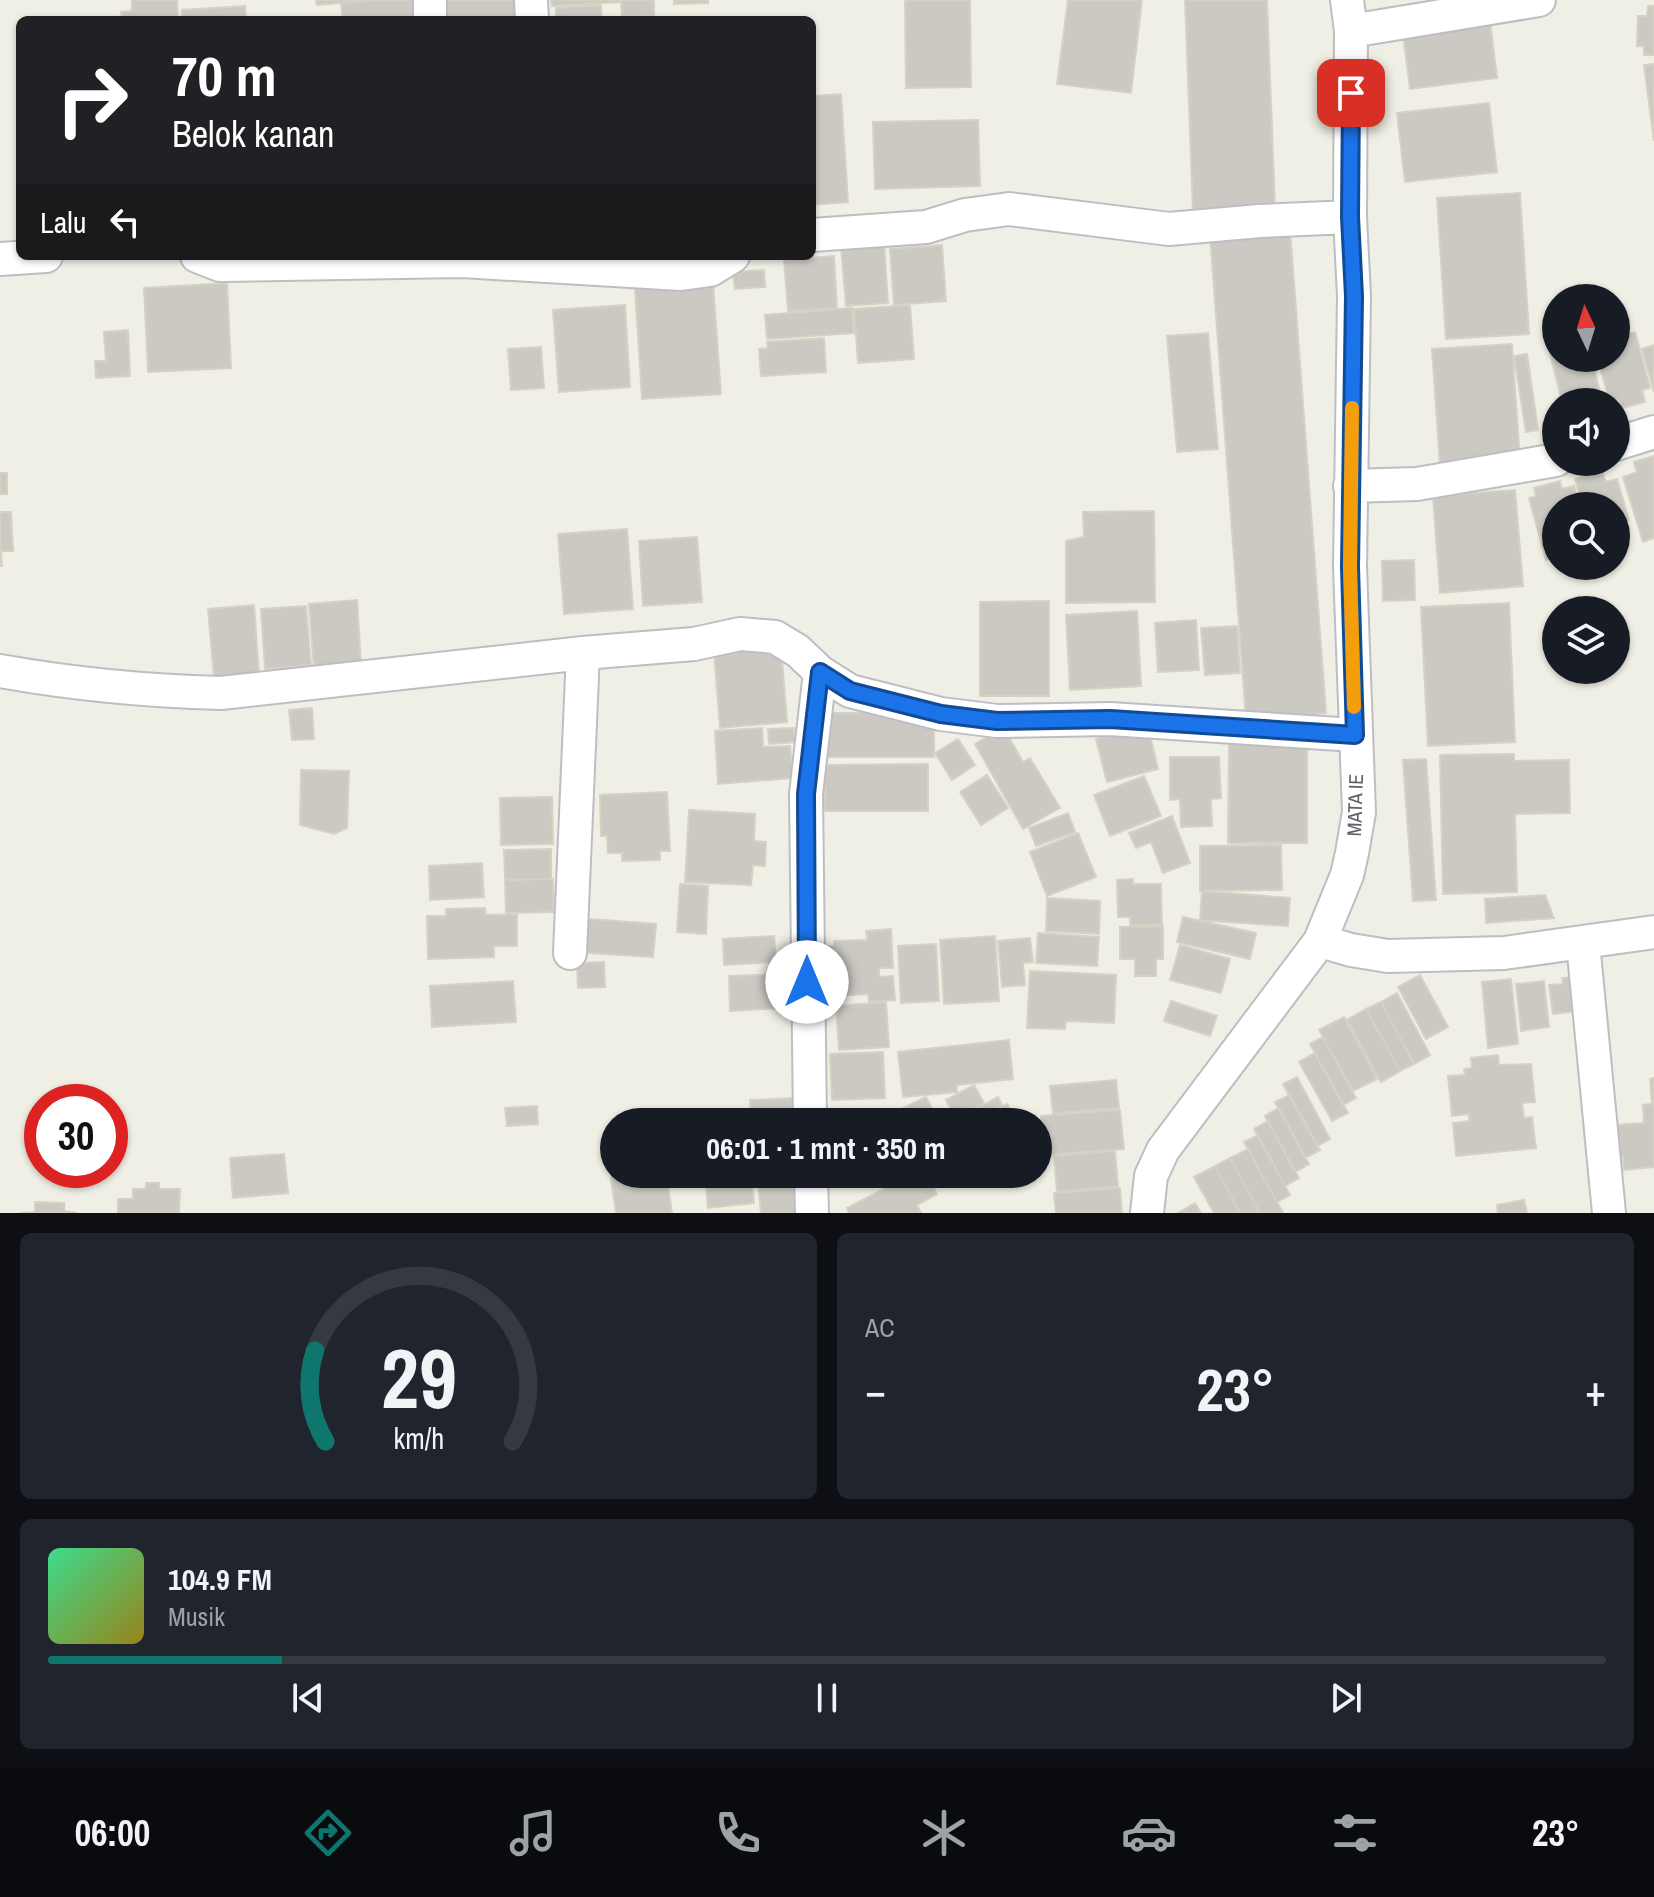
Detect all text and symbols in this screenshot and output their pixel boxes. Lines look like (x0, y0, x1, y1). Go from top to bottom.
text: 70 m (172, 38, 277, 113)
icon: right (40, 48, 144, 152)
pin (1317, 59, 1385, 127)
icon: arrive (1329, 71, 1373, 115)
text: Belok kanan (172, 110, 334, 158)
icon: left (103, 200, 147, 244)
text: Lalu (40, 202, 87, 242)
north arrow (1542, 284, 1630, 372)
map controls (1542, 284, 1630, 684)
button: sound (1542, 388, 1630, 476)
button: search (1542, 492, 1630, 580)
button: layers (1542, 596, 1630, 684)
street label: MATA IE (1340, 773, 1369, 837)
position arrow (765, 940, 849, 1024)
speed limit sign: 30 (24, 1084, 128, 1188)
text: 06:01 · 1 mnt · 350 m (706, 1128, 946, 1168)
text: AC (865, 1310, 895, 1345)
text: 29 (381, 1322, 456, 1434)
text: 23° (1196, 1349, 1275, 1430)
text: − (865, 1360, 886, 1420)
text: + (1585, 1360, 1606, 1420)
text: km/h (393, 1419, 444, 1458)
text: 104.9 FM (168, 1559, 272, 1599)
text: Musik (168, 1599, 225, 1634)
icon: previous (286, 1676, 330, 1720)
icon: pause (805, 1676, 849, 1720)
icon: next (1324, 1676, 1368, 1720)
icon: directions (300, 1805, 356, 1861)
icon: music (505, 1805, 561, 1861)
icon: phone (710, 1805, 766, 1861)
icon: climate (916, 1805, 972, 1861)
icon: car (1121, 1805, 1177, 1861)
icon: filters (1327, 1805, 1383, 1861)
text: 06:00 (75, 1809, 150, 1857)
text: 23° (1532, 1809, 1579, 1857)

